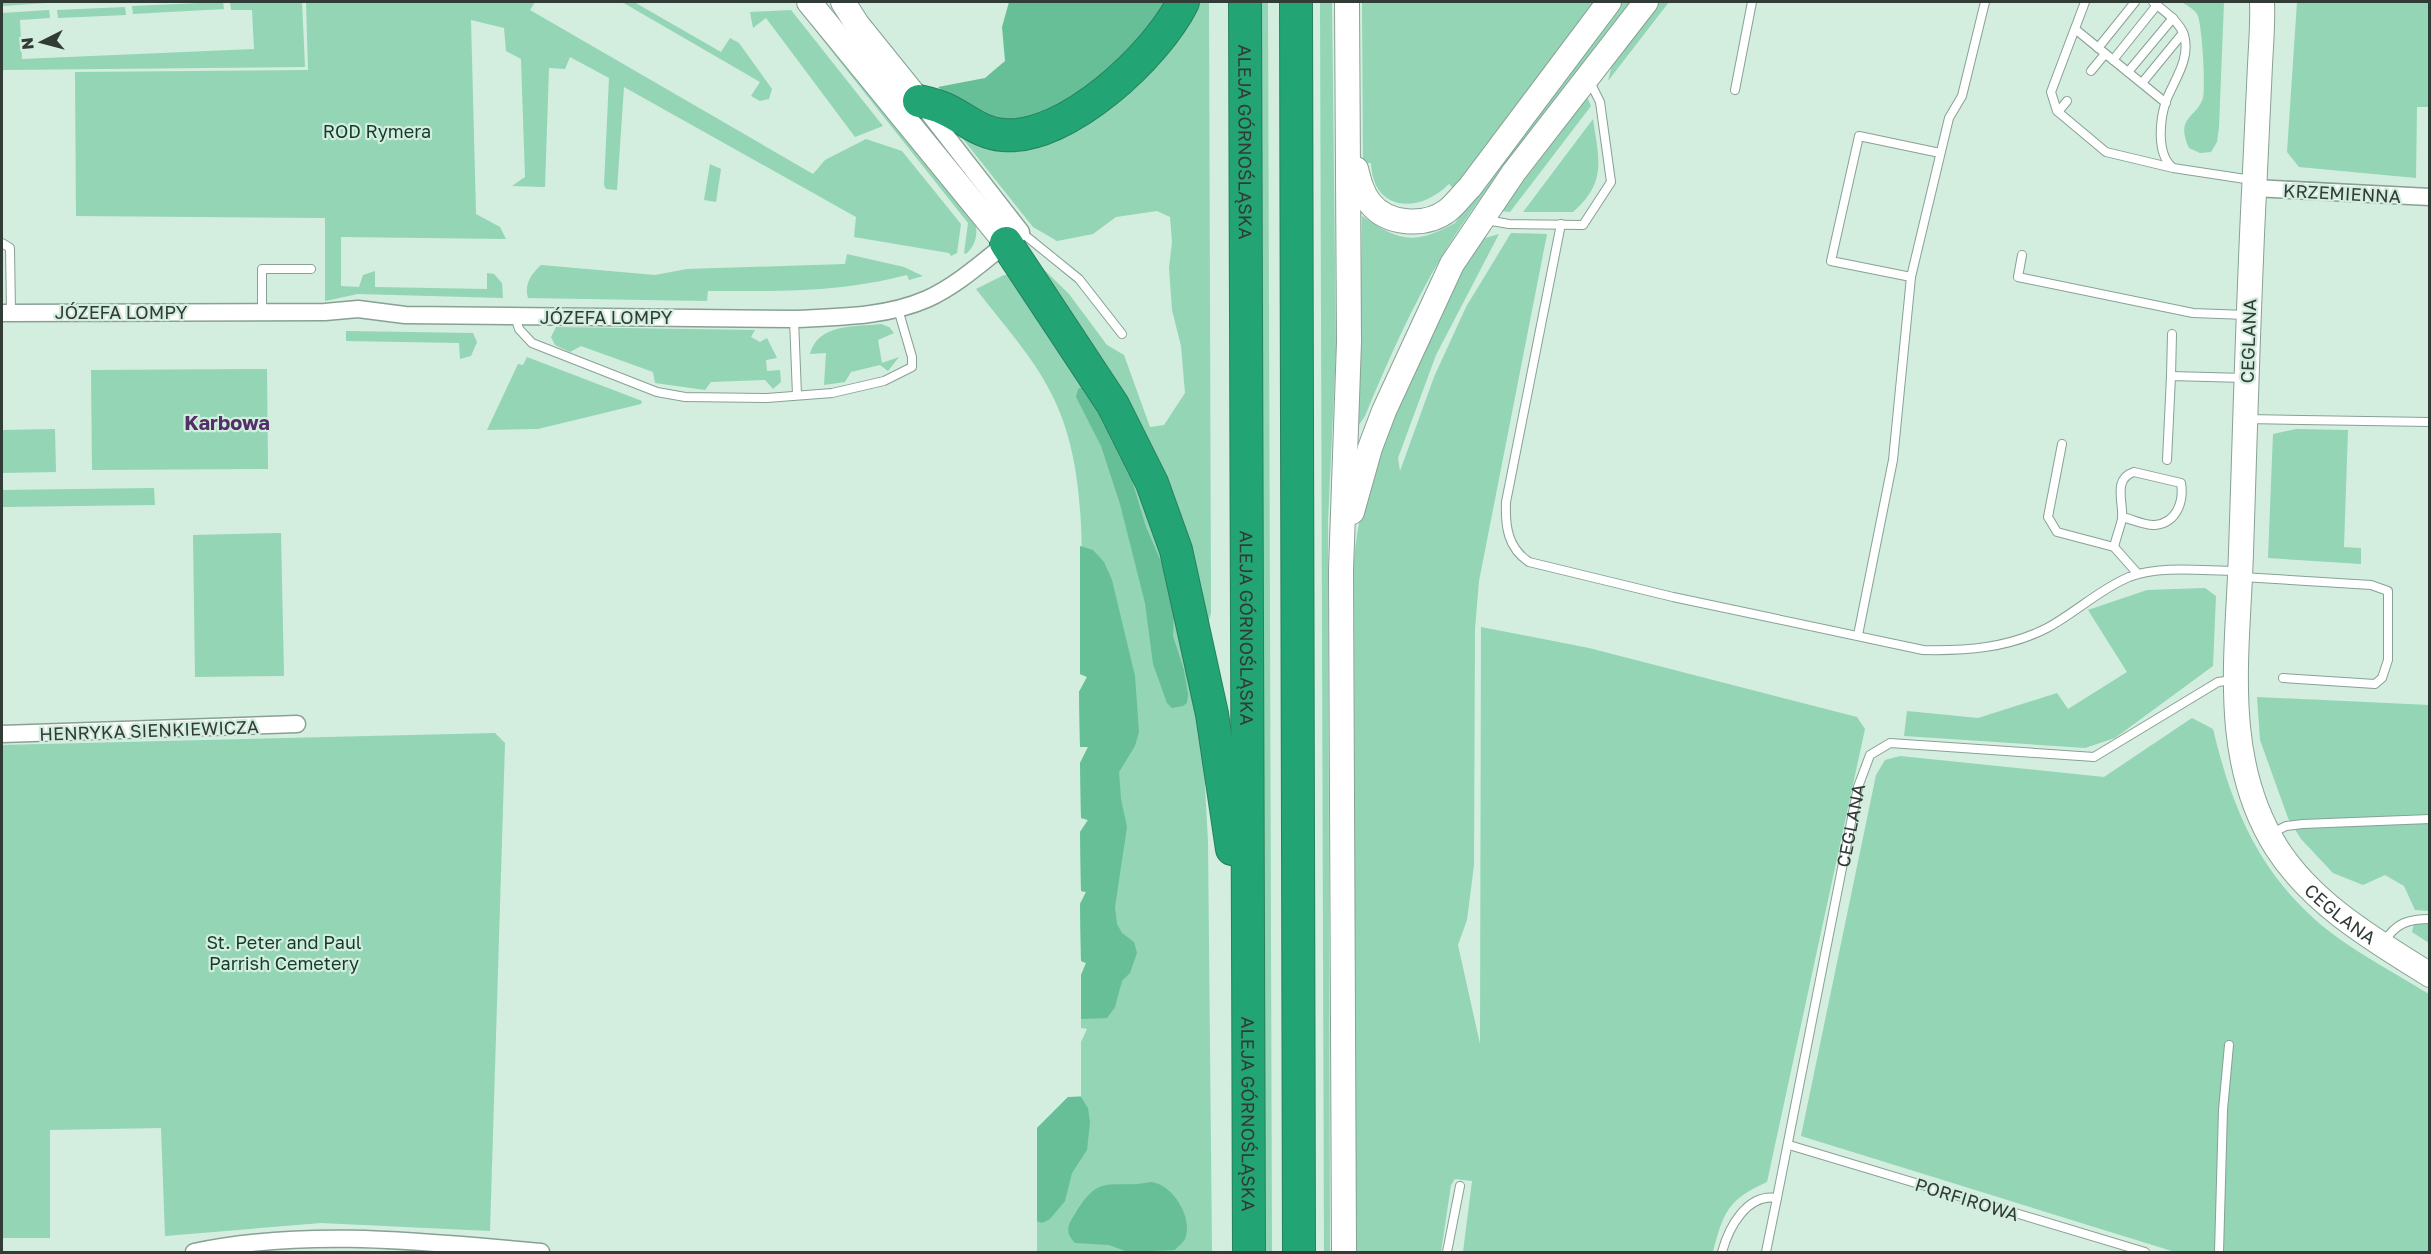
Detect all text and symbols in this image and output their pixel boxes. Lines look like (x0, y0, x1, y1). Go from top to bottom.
north arrow (12, 12, 72, 72)
text: N (17, 36, 38, 51)
street label: ALEJA GÓRNOŚLĄSKA (1234, 44, 1257, 240)
park label: ROD Rymera (323, 120, 431, 142)
street label: KRZEMIENNA (2283, 179, 2401, 207)
street label: CEGLANA (2236, 298, 2260, 384)
street label: JÓZEFA LOMPY (55, 301, 188, 323)
street label: JÓZEFA LOMPY (540, 306, 673, 328)
district label: Karbowa (184, 410, 270, 434)
street label: ALEJA GÓRNOŚLĄSKA (1236, 530, 1258, 726)
street label: HENRYKA SIENKIEWICZA (39, 715, 259, 745)
street label: CEGLANA (1831, 782, 1869, 869)
street label: CEGLANA (2300, 879, 2380, 949)
park label: St. Peter and Paul Parrish Cemetery (206, 931, 362, 974)
street label: ALEJA GÓRNOŚLĄSKA (1237, 1016, 1260, 1212)
street label: PORFIROWA (1912, 1173, 2022, 1225)

